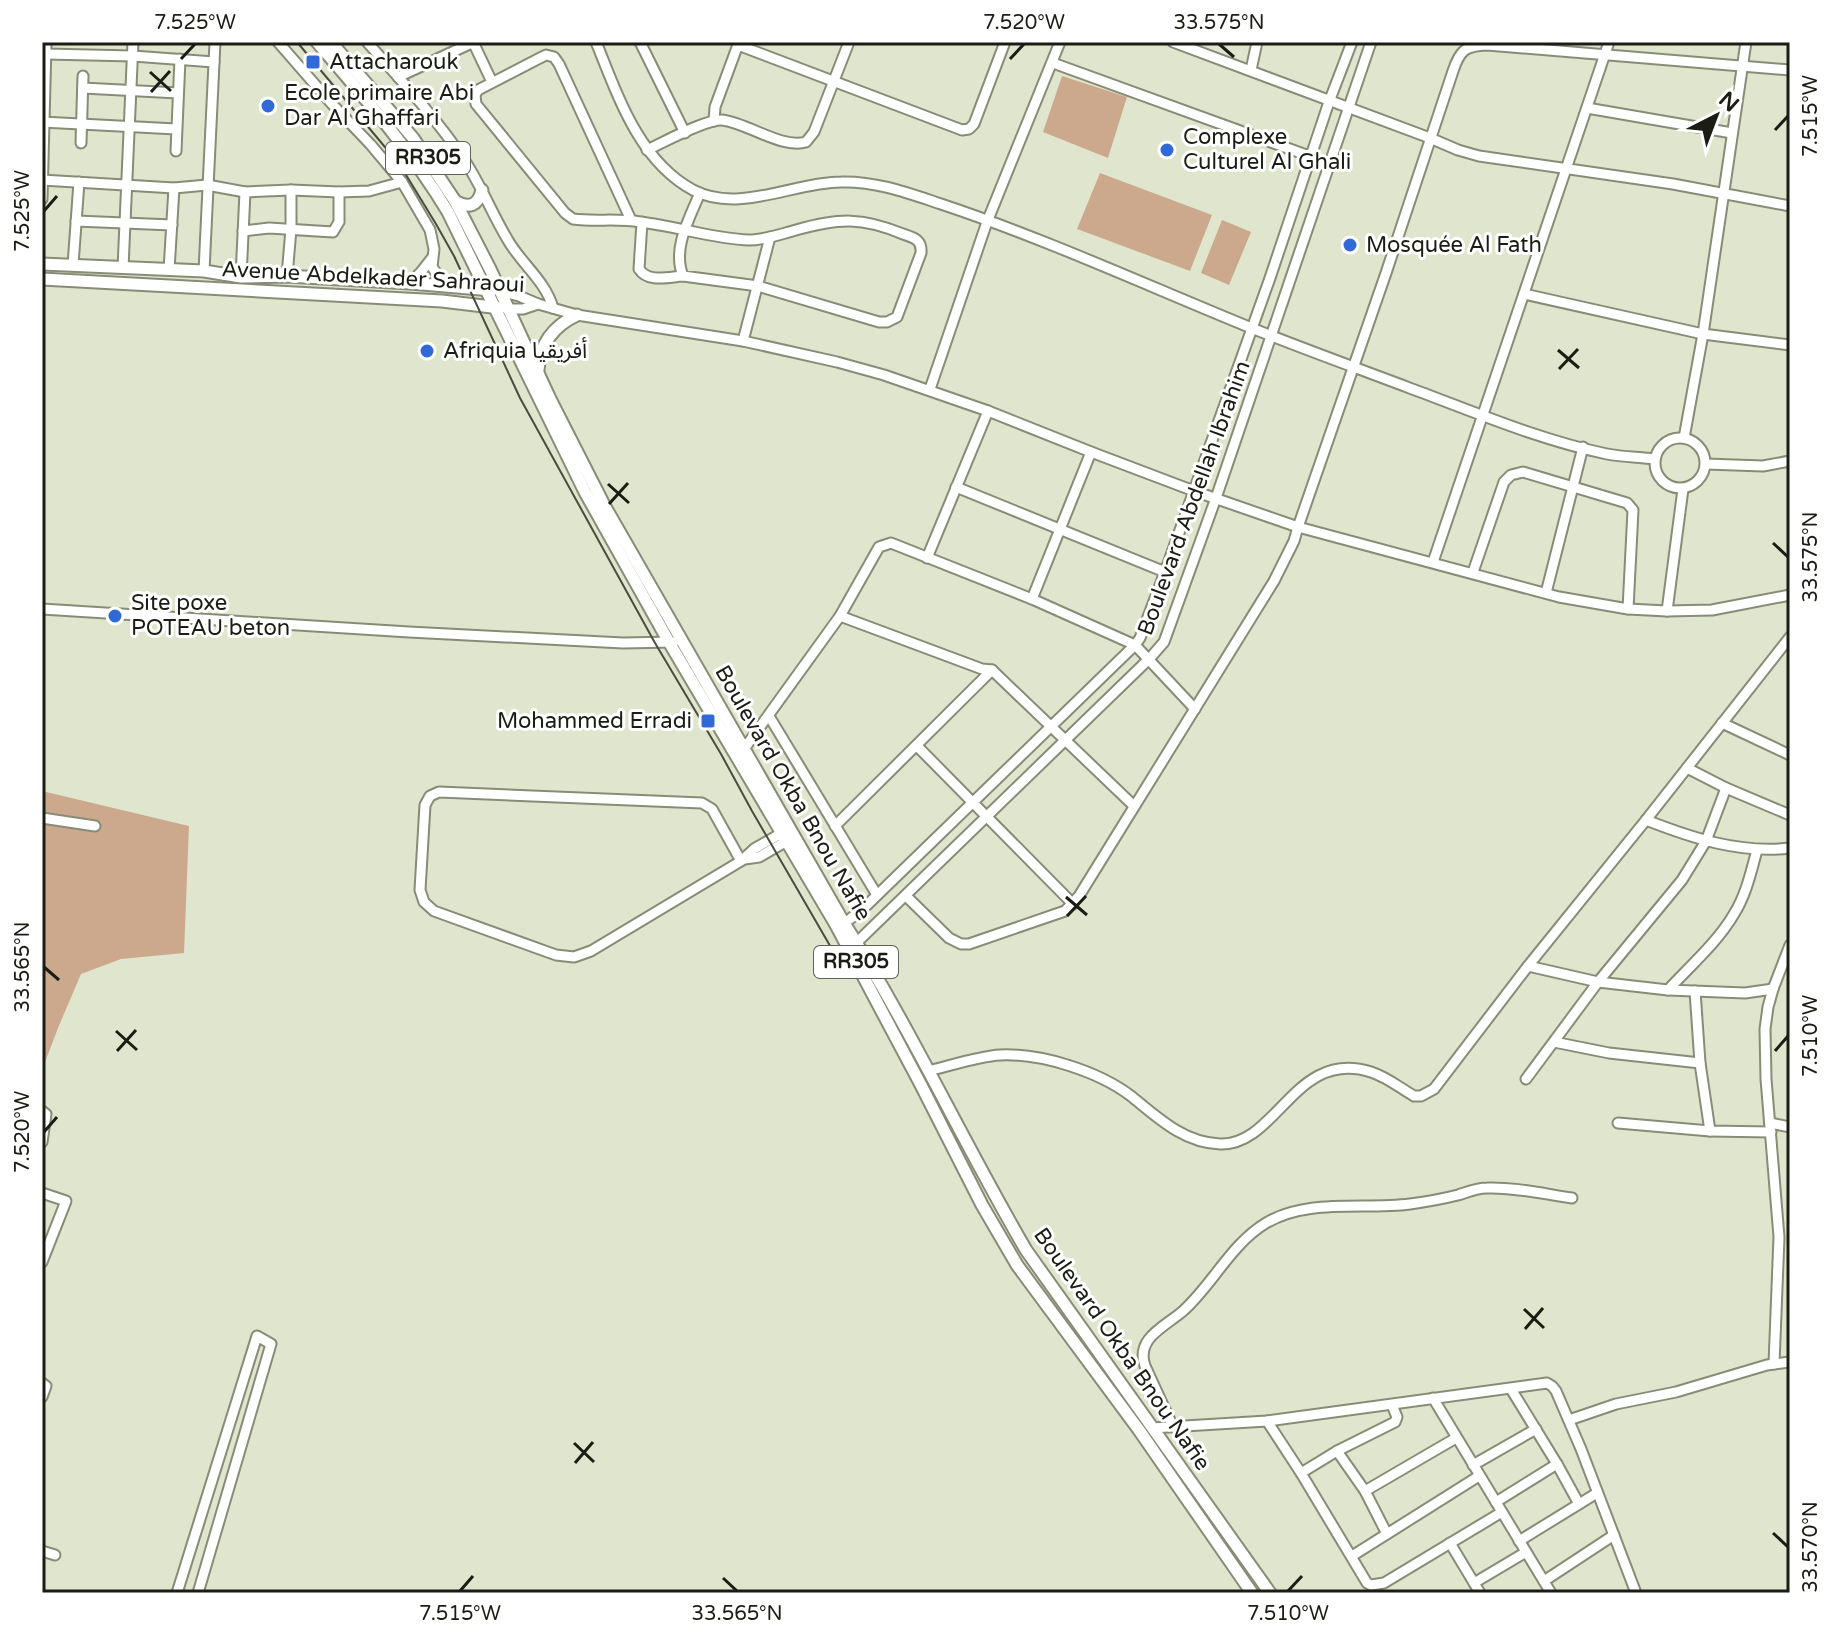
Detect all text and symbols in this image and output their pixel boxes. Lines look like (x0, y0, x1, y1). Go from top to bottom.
text: 7.525°W (154, 11, 236, 35)
text: 7.520°W (983, 11, 1065, 35)
text: 33.575°N (1173, 11, 1265, 35)
place label: Attacharouk (329, 49, 458, 75)
marker: Attacharouk (304, 53, 322, 71)
text: 7.515°W (1799, 75, 1823, 157)
north arrow (1676, 76, 1756, 156)
place label: Ecole primaire Abi Dar Al Ghaffari (284, 80, 474, 131)
text: N (1713, 86, 1744, 117)
marker: Ecole primaire Abi Dar Al Ghaffari (259, 97, 277, 115)
place label: Complexe Culturel Al Ghali (1183, 124, 1351, 175)
marker: Complexe Culturel Al Ghali (1158, 141, 1176, 159)
road number: RR305 (386, 142, 470, 174)
text: 7.525°W (11, 170, 35, 252)
place label: Mosquée Al Fath (1366, 232, 1542, 258)
marker: Mosquée Al Fath (1341, 236, 1359, 254)
street label: Avenue Abdelkader Sahraoui (221, 256, 525, 298)
place label: Afriquia أفريقيا (443, 337, 587, 364)
marker: Afriquia أفريقيا (418, 342, 436, 360)
street label: Boulevard Abdellah Ibrahim (1132, 357, 1256, 639)
text: 33.575°N (1799, 511, 1823, 603)
place label: Site poxe POTEAU beton (131, 590, 290, 641)
marker: Site poxe POTEAU beton (106, 607, 124, 625)
street label: Boulevard Okba Bnou Nafie (709, 661, 877, 925)
place label: Mohammed Erradi (497, 708, 692, 734)
marker: Mohammed Erradi (699, 712, 717, 730)
text: 33.565°N (11, 921, 35, 1013)
road number: RR305 (814, 946, 898, 978)
text: 7.510°W (1799, 995, 1823, 1077)
text: 7.520°W (11, 1091, 35, 1173)
street label: Boulevard Okba Bnou Nafie (1028, 1223, 1216, 1475)
text: 33.570°N (1799, 1501, 1823, 1593)
text: 7.515°W (419, 1602, 501, 1626)
text: 33.565°N (691, 1602, 783, 1626)
text: 7.510°W (1247, 1602, 1329, 1626)

